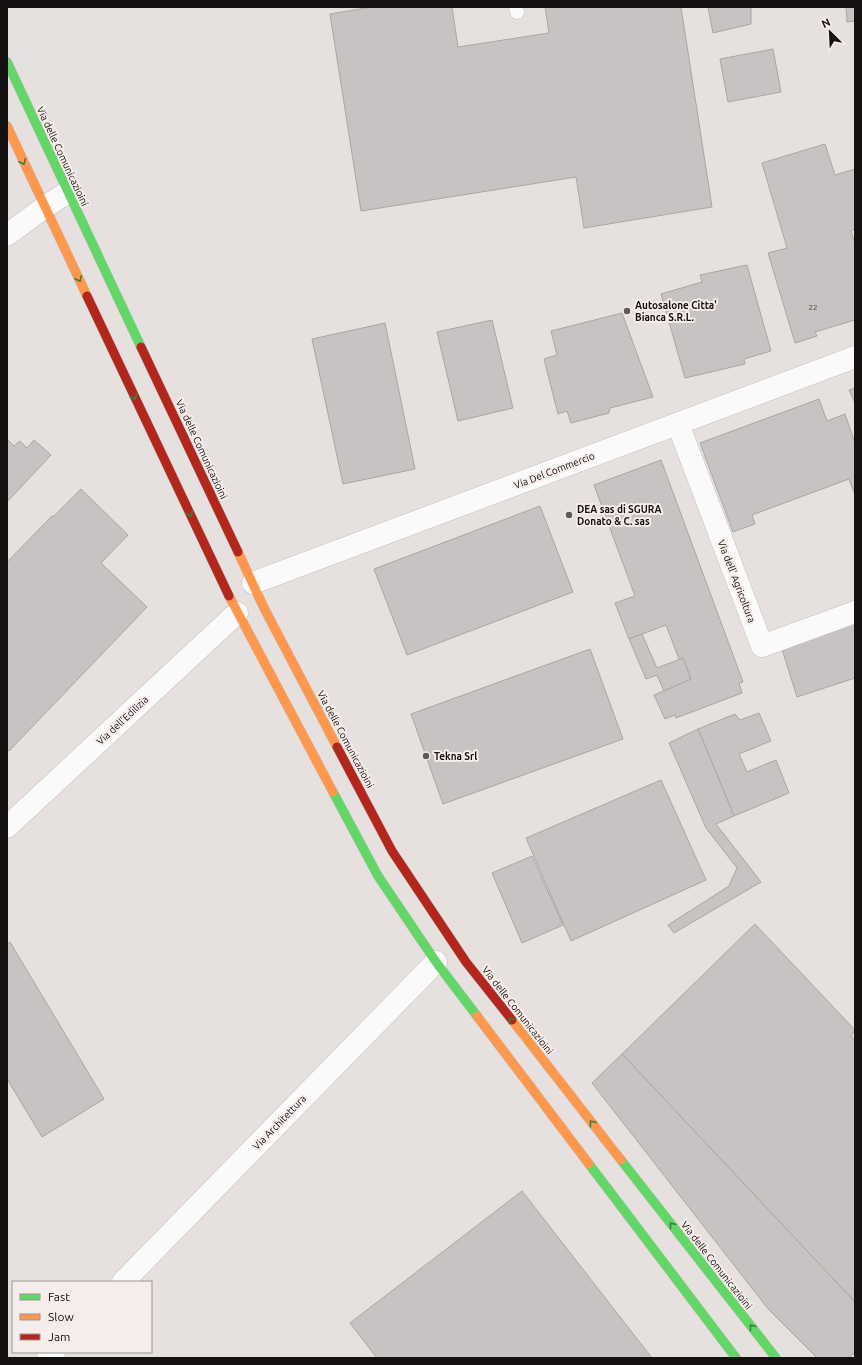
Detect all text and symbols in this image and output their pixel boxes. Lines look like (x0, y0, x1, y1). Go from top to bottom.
north arrow (810, 12, 850, 52)
text: N (820, 16, 832, 30)
street label: Via delle Comunicazioini (35, 105, 90, 208)
one-way arrow (18, 157, 26, 165)
one-way arrow (74, 275, 82, 283)
place label: Autosalone Citta' Bianca S.R.L. (635, 300, 717, 323)
house number: 22 (808, 303, 818, 312)
marker: Autosalone Citta' Bianca S.R.L. (622, 306, 632, 316)
one-way arrow (129, 392, 137, 400)
street label: Via delle Comunicazioini (174, 398, 229, 501)
street label: Via Del Commercio (512, 450, 596, 491)
place label: DEA sas di SGURA Donato & C. sas (577, 504, 662, 527)
one-way arrow (185, 510, 193, 518)
marker: DEA sas di SGURA Donato & C. sas (564, 510, 574, 520)
street label: Via dell' Agricoltura (716, 538, 757, 624)
street label: Via delle Comunicazioini (315, 689, 376, 790)
street label: Via dell'Edilizia (94, 694, 150, 747)
marker: Tekna Srl (421, 751, 431, 761)
place label: Tekna Srl (434, 751, 477, 762)
street label: Via delle Comunicazioini (480, 964, 555, 1056)
one-way arrow (509, 1018, 516, 1025)
street label: Via Architettura (251, 1093, 308, 1152)
one-way arrow (589, 1120, 596, 1127)
street label: Via delle Comunicazioini (679, 1219, 754, 1311)
one-way arrow (669, 1222, 676, 1229)
legend (12, 1281, 152, 1353)
text: Fast (48, 1290, 70, 1303)
text: Slow (48, 1310, 74, 1323)
one-way arrow (750, 1325, 757, 1332)
text: Jam (48, 1330, 70, 1343)

